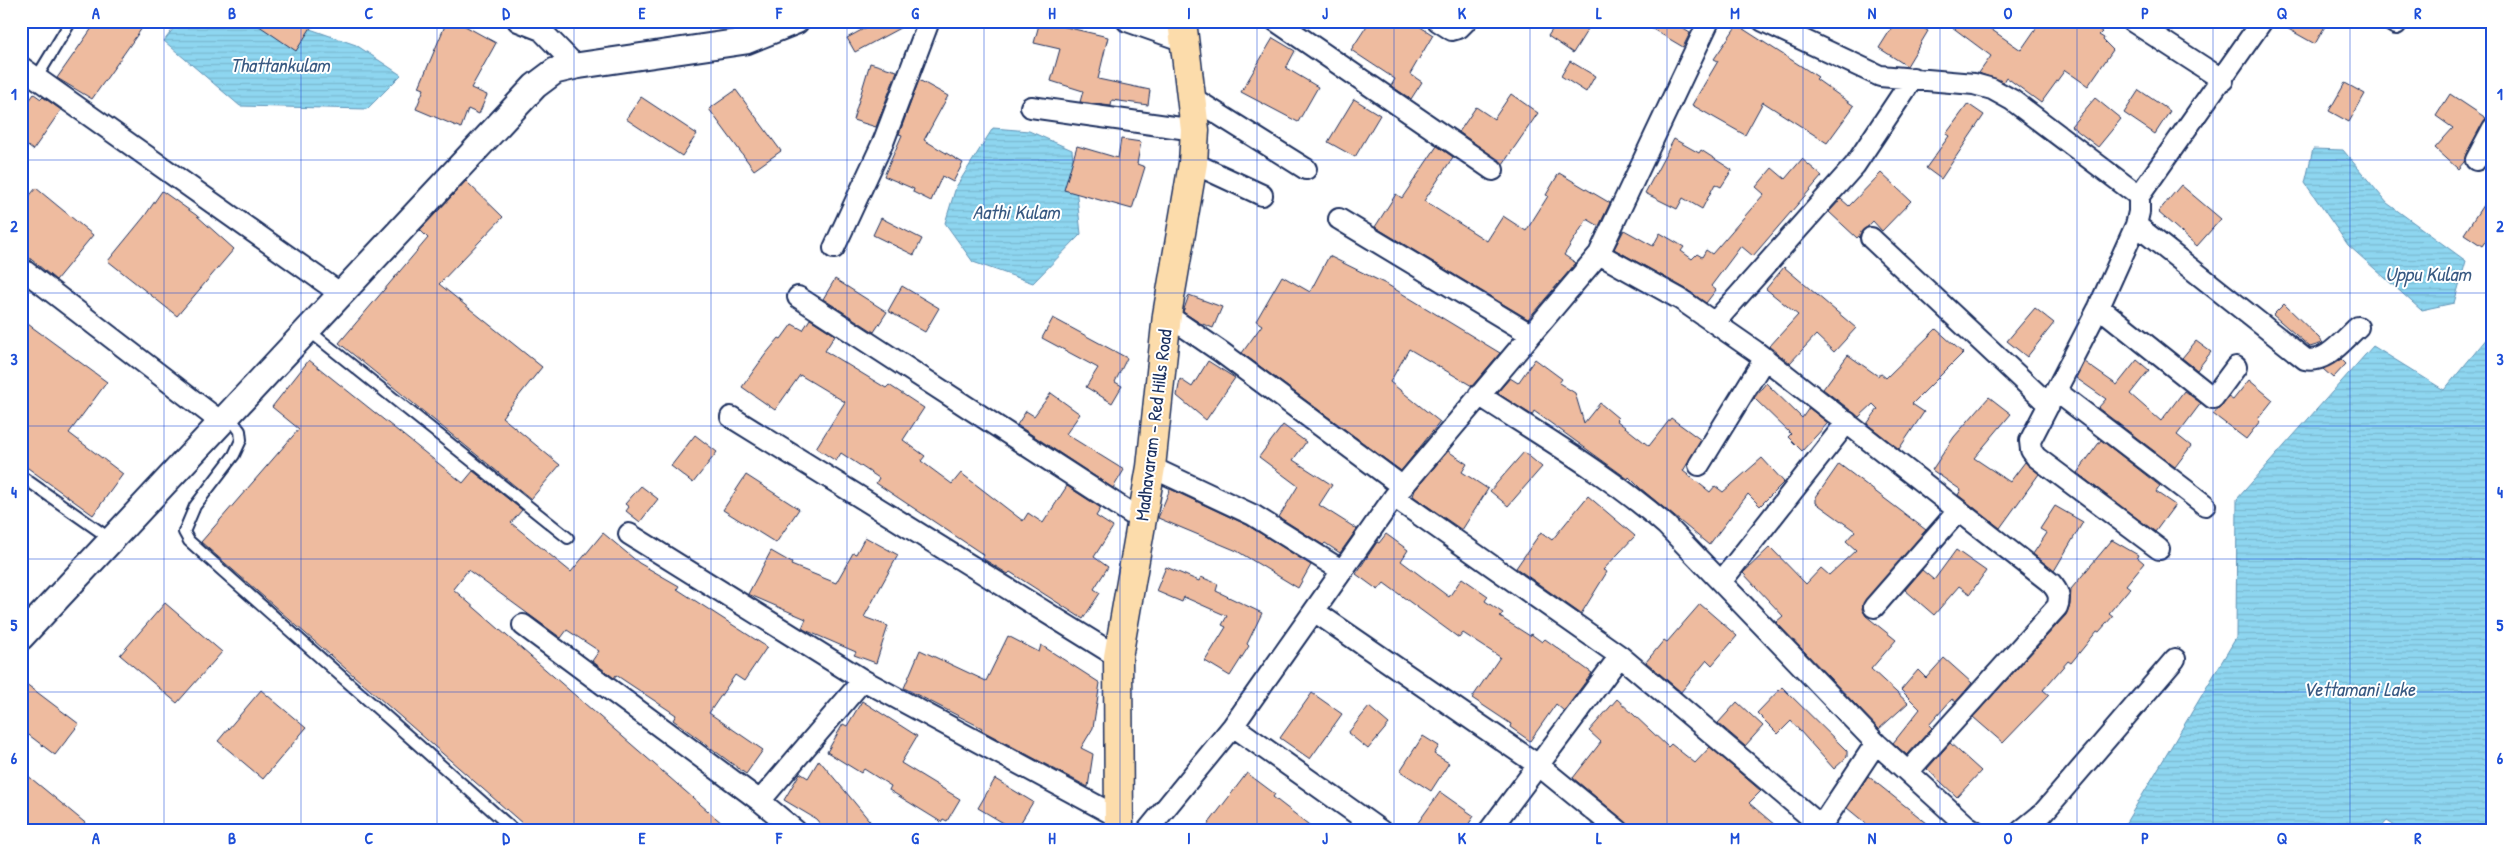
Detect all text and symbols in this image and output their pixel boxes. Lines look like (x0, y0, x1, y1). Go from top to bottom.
text: A (92, 2, 100, 24)
text: B (228, 2, 236, 24)
text: C (365, 2, 374, 24)
text: D (502, 2, 510, 24)
text: E (638, 2, 646, 24)
text: F (775, 2, 783, 24)
text: G (911, 2, 919, 24)
text: H (1048, 2, 1056, 24)
text: I (1187, 2, 1191, 24)
text: J (1322, 2, 1328, 24)
text: K (1458, 2, 1467, 24)
text: L (1596, 2, 1602, 24)
text: M (1730, 2, 1740, 24)
text: N (1868, 2, 1877, 24)
text: O (2004, 2, 2013, 24)
text: P (2141, 2, 2149, 24)
text: Q (2277, 2, 2287, 24)
text: R (2414, 2, 2422, 24)
water label: Thattankulam (230, 51, 331, 78)
text: 1 (11, 83, 17, 105)
text: 1 (2497, 83, 2503, 105)
water label: Aathi Kulam (972, 198, 1061, 225)
text: 2 (10, 215, 18, 237)
text: 2 (2496, 215, 2504, 237)
water label: Uppu Kulam (2385, 260, 2472, 288)
street label: Madhavaram - Red Hills Road (1128, 327, 1178, 522)
text: 3 (10, 348, 18, 370)
text: 3 (2496, 348, 2504, 370)
text: 4 (11, 481, 17, 503)
text: 4 (2497, 481, 2503, 503)
text: 5 (11, 614, 18, 636)
text: 5 (2497, 614, 2504, 636)
water label: Vettamani Lake (2303, 675, 2416, 702)
text: 6 (11, 747, 18, 769)
text: 6 (2497, 747, 2504, 769)
text: A (92, 827, 100, 849)
text: B (228, 827, 236, 849)
text: C (365, 827, 374, 849)
text: D (502, 827, 510, 849)
text: E (638, 827, 646, 849)
text: F (775, 827, 783, 849)
text: G (911, 827, 919, 849)
text: H (1048, 827, 1056, 849)
text: I (1187, 827, 1191, 849)
text: J (1322, 827, 1328, 849)
text: K (1458, 827, 1467, 849)
text: L (1596, 827, 1602, 849)
text: M (1730, 827, 1740, 849)
text: N (1868, 827, 1877, 849)
text: O (2004, 827, 2013, 849)
text: P (2141, 827, 2149, 849)
text: Q (2277, 827, 2287, 849)
text: R (2414, 827, 2422, 849)

